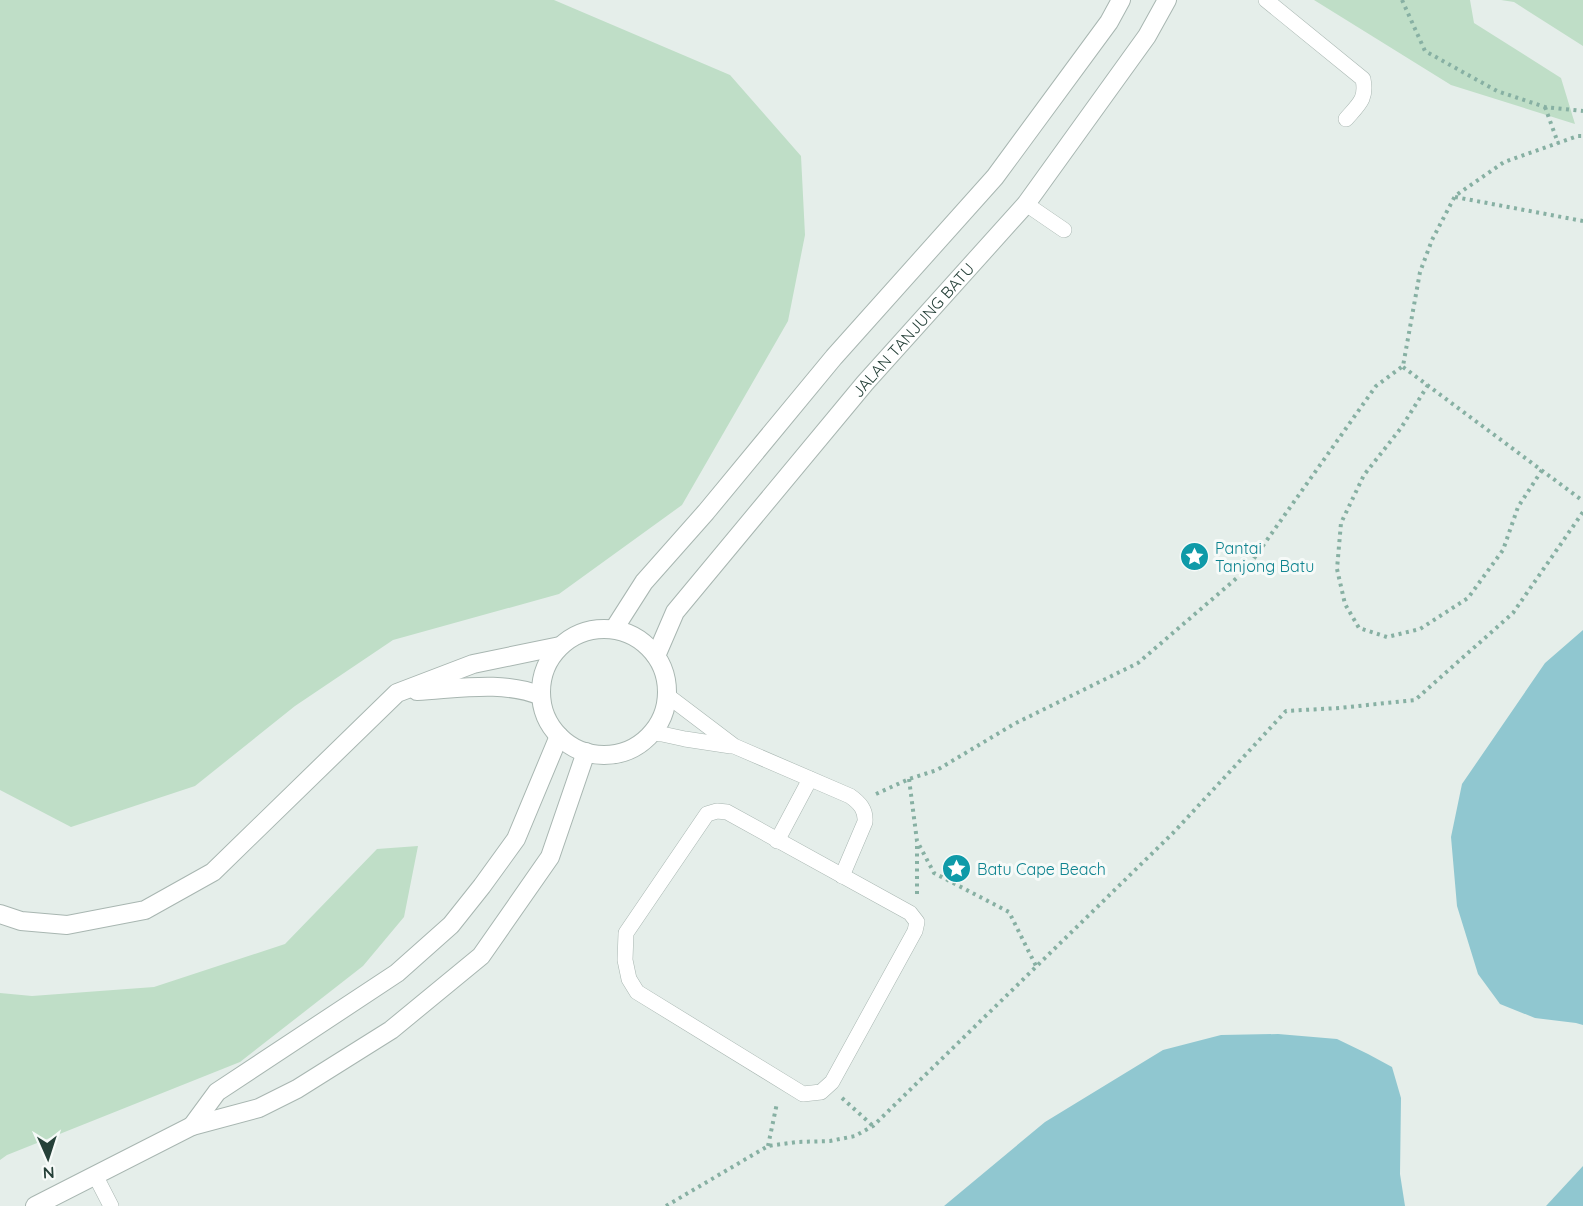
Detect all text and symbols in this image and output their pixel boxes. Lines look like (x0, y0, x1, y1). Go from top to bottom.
street label: JALAN TANJUNG BATU (847, 258, 978, 401)
place label: Pantai Tanjong Batu (1215, 538, 1314, 576)
place icon: Pantai Tanjong Batu (1178, 541, 1210, 573)
place icon: Batu Cape Beach (940, 853, 972, 885)
place label: Batu Cape Beach (977, 859, 1106, 879)
north arrow (18, 1128, 78, 1188)
text: N (42, 1163, 55, 1183)

